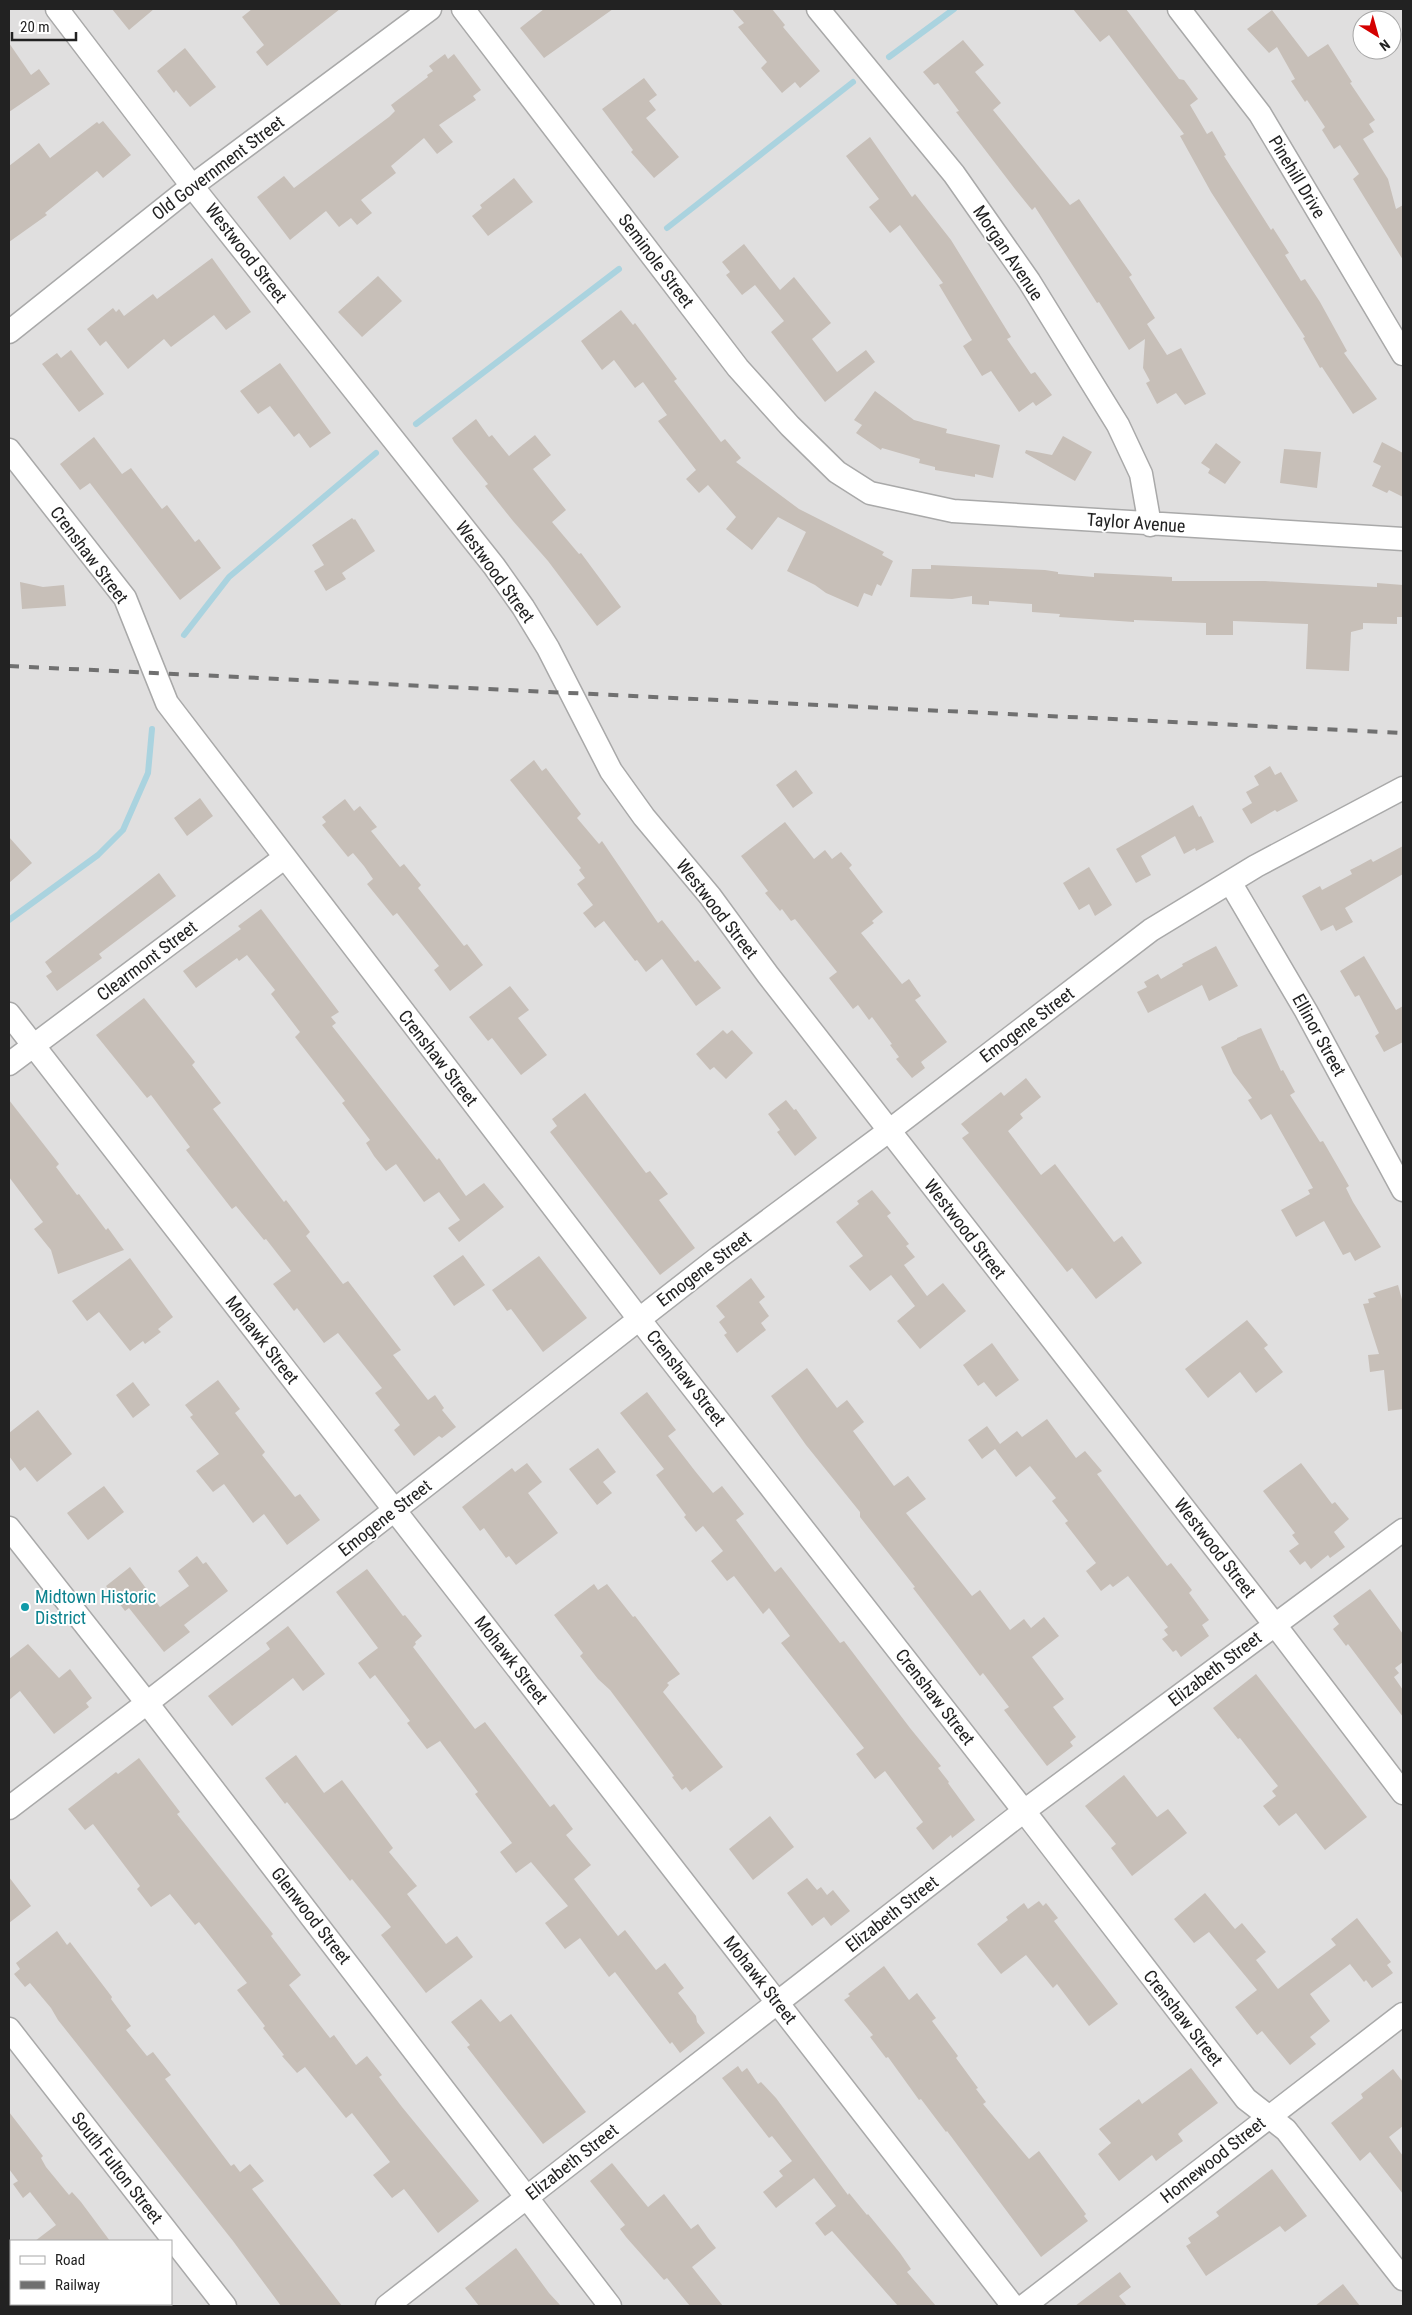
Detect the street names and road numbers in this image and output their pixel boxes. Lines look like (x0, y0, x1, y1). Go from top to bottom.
street label: Old Government Street (147, 111, 288, 224)
street label: Pinehill Drive (1265, 132, 1330, 222)
street label: Westwood Street (201, 199, 292, 307)
street label: Morgan Avenue (969, 201, 1048, 304)
street label: Seminole Street (614, 210, 699, 312)
street label: Crenshaw Street (46, 502, 133, 607)
street label: Taylor Avenue (1086, 509, 1186, 536)
street label: Westwood Street (452, 517, 539, 627)
street label: Westwood Street (672, 855, 763, 963)
street label: Clearmont Street (93, 916, 201, 1005)
street label: Emogene Street (976, 982, 1078, 1067)
street label: Ellinor Street (1288, 990, 1351, 1080)
street label: Crenshaw Street (394, 1005, 482, 1110)
street label: Westwood Street (920, 1175, 1011, 1283)
street label: Emogene Street (653, 1226, 755, 1311)
street label: Mohawk Street (221, 1291, 303, 1388)
street label: Crenshaw Street (642, 1325, 730, 1430)
street label: Emogene Street (334, 1475, 435, 1560)
street label: Westwood Street (1170, 1494, 1261, 1602)
street label: Mohawk Street (470, 1611, 552, 1708)
street label: Elizabeth Street (1164, 1627, 1265, 1710)
street label: Crenshaw Street (891, 1644, 979, 1749)
street label: Glenwood Street (267, 1863, 356, 1968)
street label: Elizabeth Street (841, 1871, 942, 1956)
street label: Mohawk Street (719, 1931, 801, 2028)
street label: Crenshaw Street (1139, 1965, 1227, 2070)
street label: South Fulton Street (67, 2108, 167, 2228)
street label: Homewood Street (1156, 2112, 1269, 2207)
street label: Elizabeth Street (521, 2119, 622, 2204)

